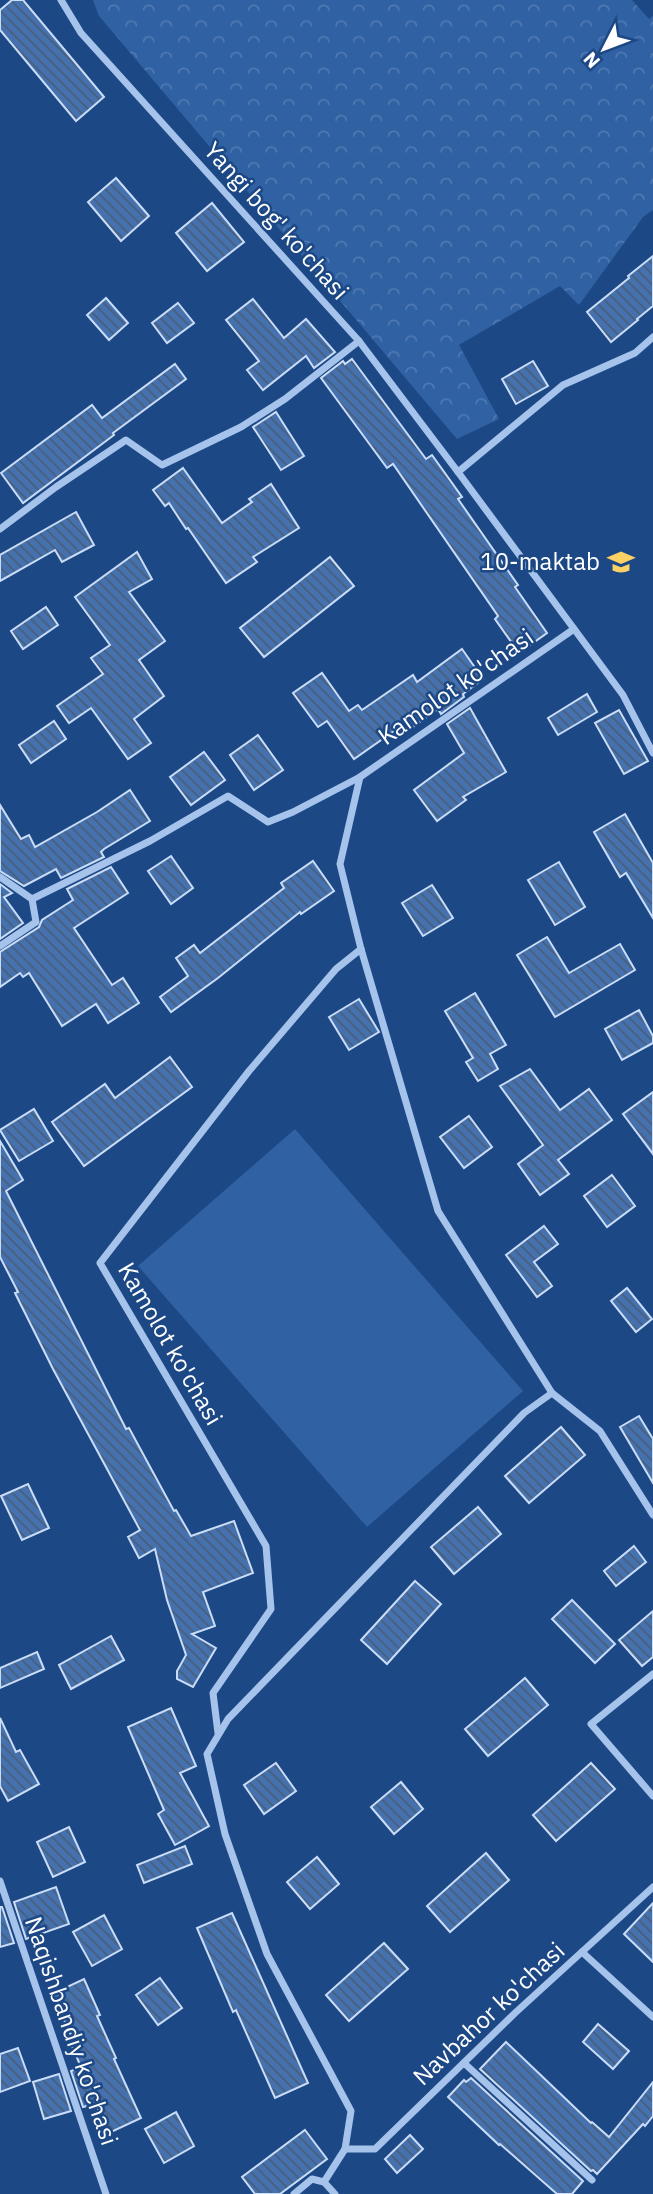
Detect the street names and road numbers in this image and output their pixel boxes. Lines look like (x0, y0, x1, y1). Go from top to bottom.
street label: Yangi bog' ko'chasi (197, 134, 356, 306)
street label: Kamolot ko'chasi (371, 621, 539, 752)
street label: Kamolot ko'chasi (111, 1256, 230, 1431)
street label: Naqishbandiy ko'chasi (18, 1912, 126, 2149)
street label: Navbahor ko'chasi (406, 1935, 571, 2092)

